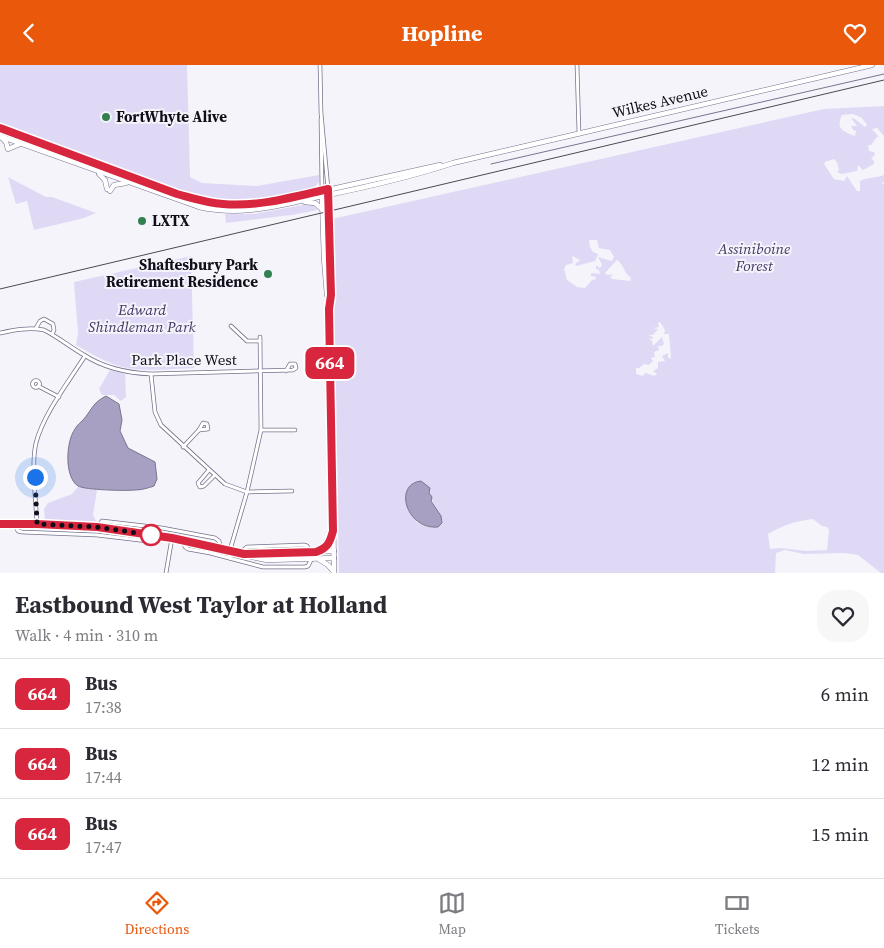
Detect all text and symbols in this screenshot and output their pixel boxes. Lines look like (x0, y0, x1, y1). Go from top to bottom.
text: Hopline (402, 18, 482, 48)
icon: back (15, 19, 43, 47)
icon: heart (841, 19, 869, 47)
street label: Wilkes Avenue (610, 80, 710, 123)
place label: FortWhyte Alive (116, 106, 227, 127)
marker: FortWhyte Alive (100, 111, 112, 123)
place label: LXTX (152, 210, 190, 231)
marker: LXTX (136, 215, 148, 227)
park label: Assiniboine Forest (717, 238, 790, 276)
place label: Shaftesbury Park Retirement Residence (106, 254, 258, 292)
marker: Shaftesbury Park Retirement Residence (262, 268, 274, 280)
park label: Edward Shindleman Park (88, 299, 197, 337)
line badge: 664 (301, 347, 359, 379)
street label: Park Place West (131, 349, 237, 370)
text: 664 (315, 350, 345, 375)
your location (23, 465, 48, 490)
unlabelled marker (140, 524, 162, 546)
text: Eastbound West Taylor at Holland (15, 588, 387, 621)
button: heart (817, 590, 869, 642)
text: Walk · 4 min · 310 m (15, 624, 158, 646)
text: Bus (85, 670, 117, 696)
text: 664 (28, 681, 57, 706)
text: 6 min (821, 681, 869, 707)
text: 17:38 (85, 696, 122, 718)
text: Bus (85, 740, 117, 766)
text: 664 (28, 751, 57, 776)
text: 12 min (811, 751, 869, 777)
text: 17:44 (85, 766, 122, 788)
text: Bus (85, 810, 117, 836)
text: 664 (28, 821, 57, 846)
text: 15 min (811, 821, 869, 847)
text: 17:47 (85, 836, 122, 858)
tab: Directions (124, 889, 189, 939)
tab: Map (438, 889, 466, 939)
tab: Tickets (715, 889, 760, 939)

